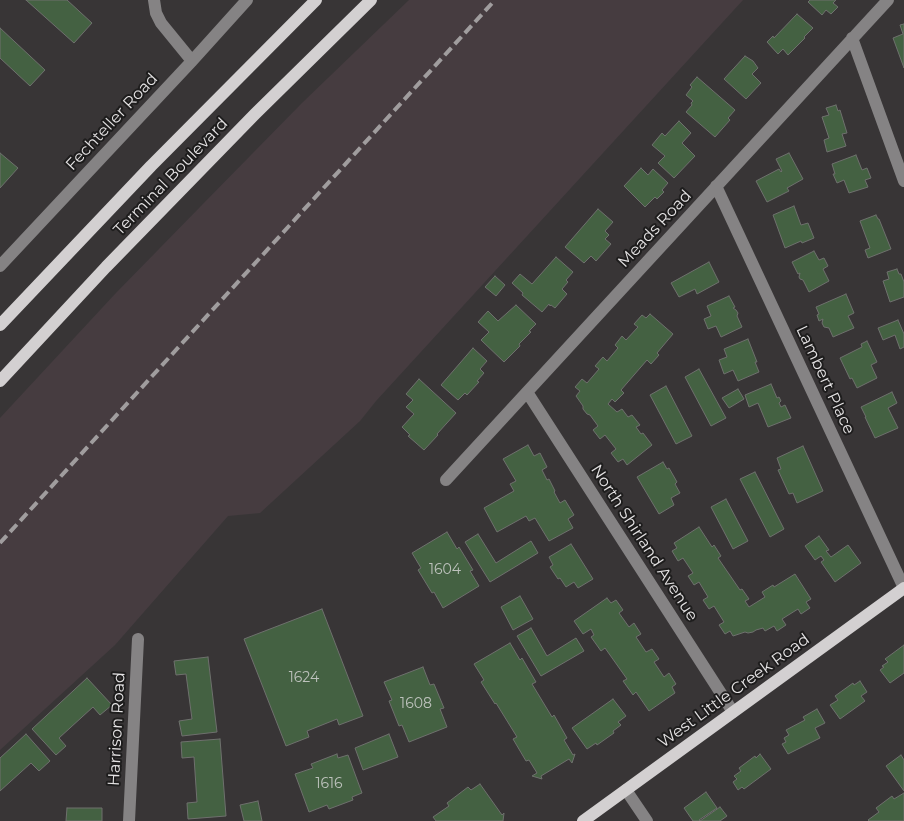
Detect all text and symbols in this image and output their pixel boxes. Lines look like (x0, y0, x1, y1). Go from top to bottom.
street label: Fechteller Road (62, 69, 162, 175)
street label: Terminal Boulevard (110, 114, 232, 240)
street label: Meads Road (614, 186, 696, 272)
street label: Lambert Place (791, 323, 859, 437)
street label: North Shirland Avenue (586, 461, 702, 625)
house number: 1604 (429, 562, 461, 578)
street label: West Little Creek Road (655, 630, 813, 752)
house number: 1624 (289, 670, 319, 686)
street label: Harrison Road (104, 672, 130, 786)
house number: 1608 (400, 696, 432, 712)
house number: 1616 (315, 776, 343, 792)

